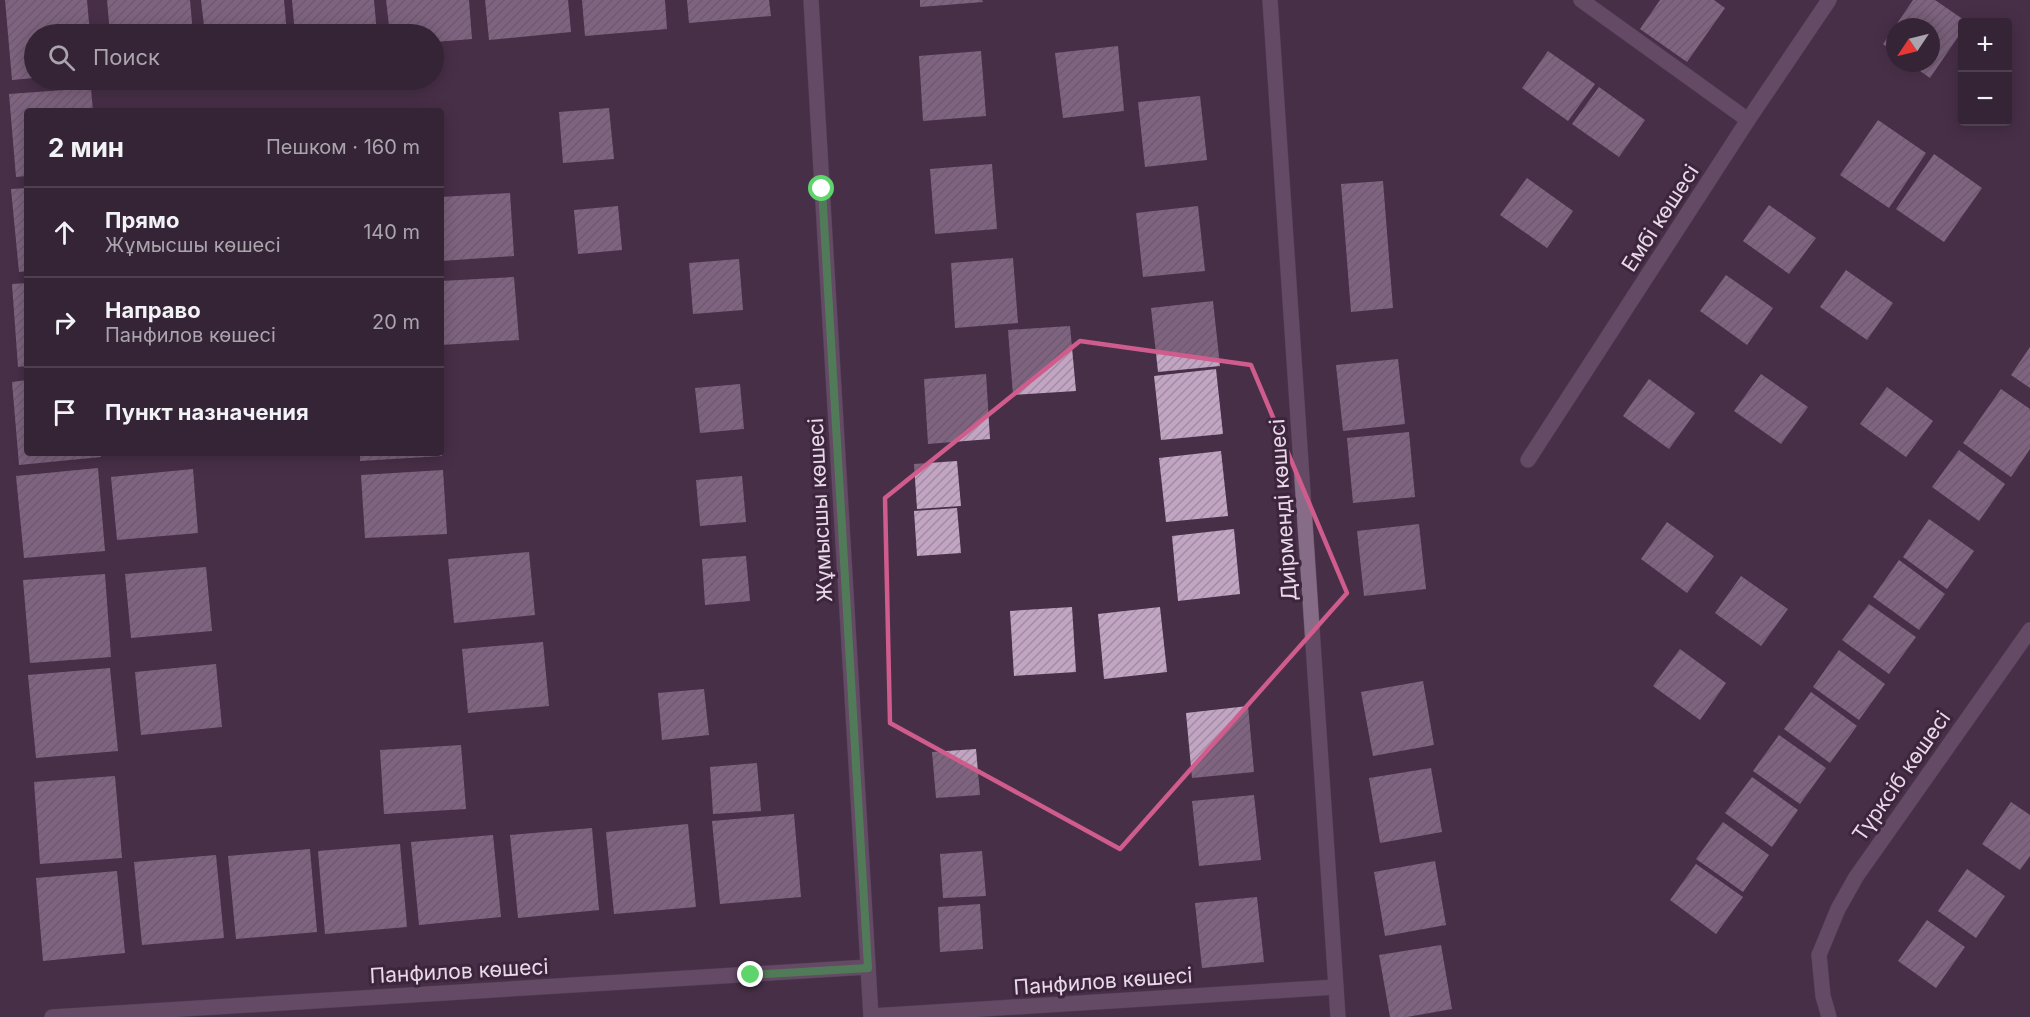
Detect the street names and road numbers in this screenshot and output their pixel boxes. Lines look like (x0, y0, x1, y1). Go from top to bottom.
street label: Ембі көшесі (1616, 160, 1704, 276)
street label: Жұмысшы көшесі (803, 417, 837, 603)
street label: Диірменді көшесі (1264, 418, 1302, 602)
street label: Түрксіб көшесі (1847, 706, 1955, 846)
street label: Панфилов көшесі (369, 954, 549, 988)
street label: Панфилов көшесі (1013, 962, 1193, 1000)

